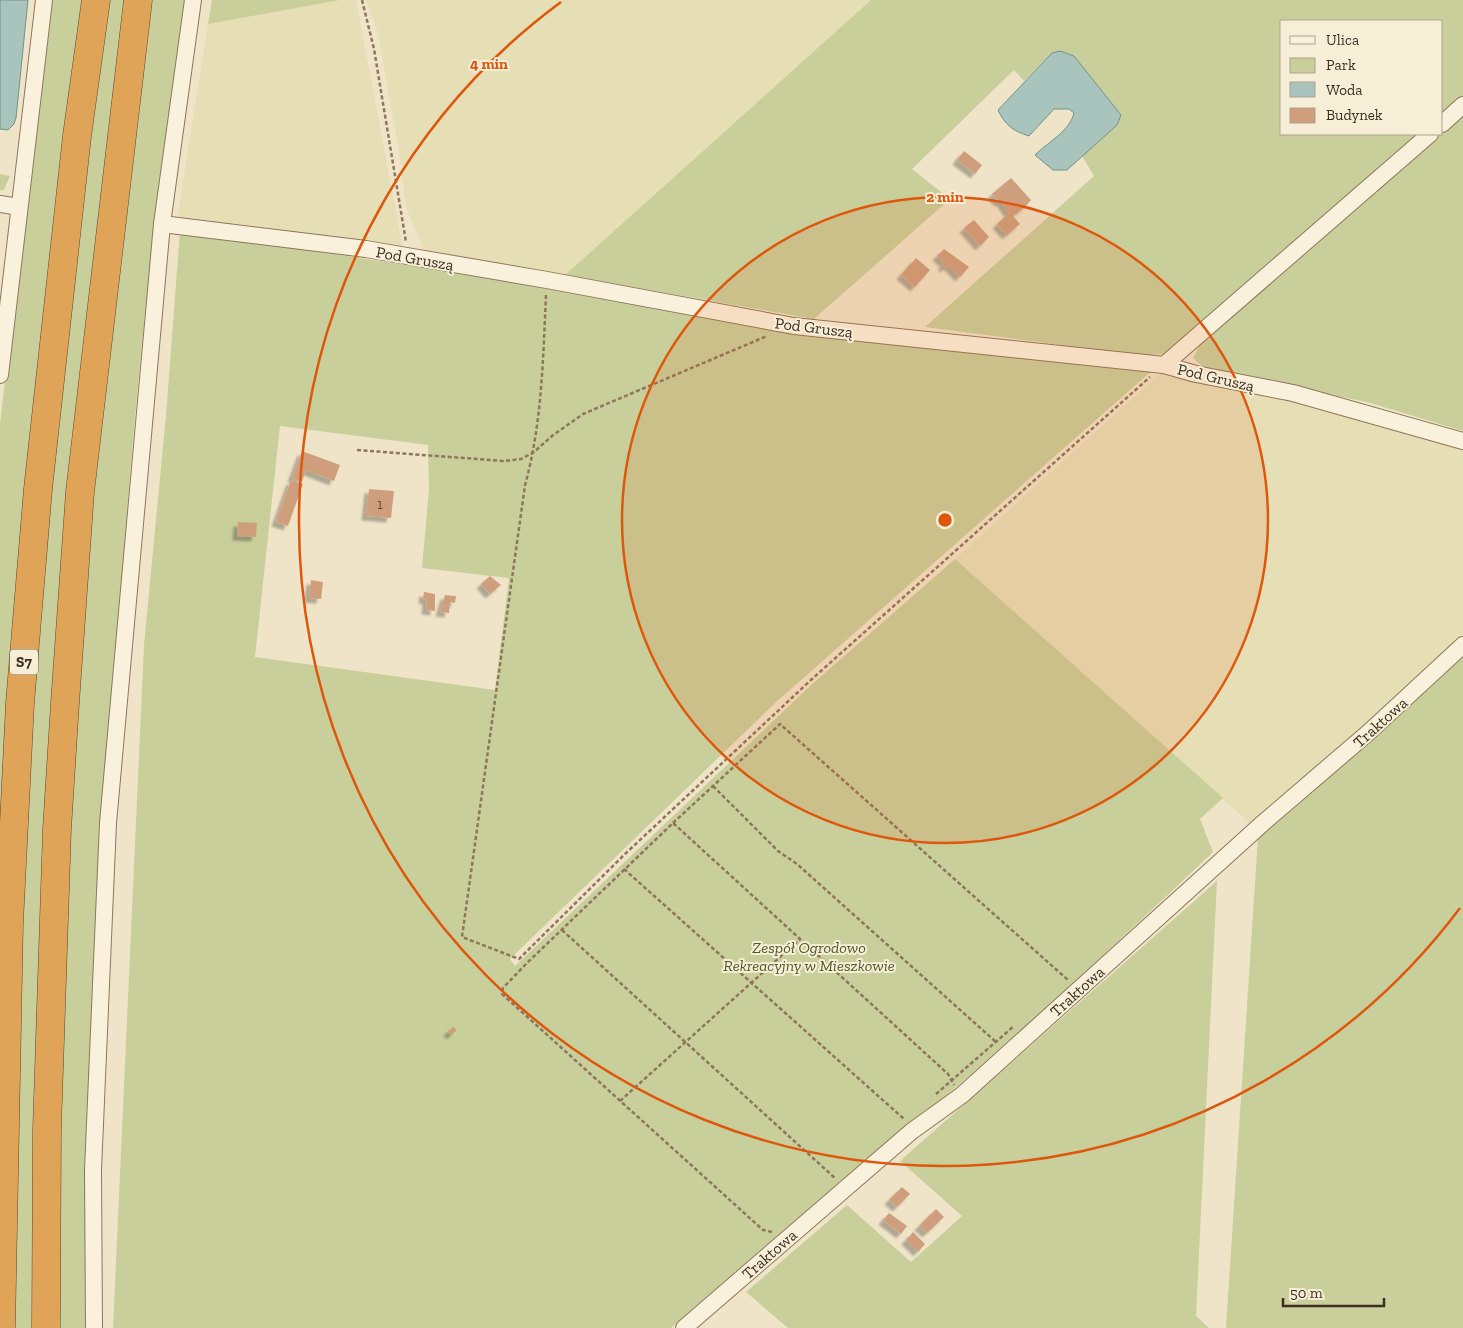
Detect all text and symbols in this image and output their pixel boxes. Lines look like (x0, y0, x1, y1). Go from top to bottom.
legend (1280, 20, 1443, 135)
text: Ulica (1326, 31, 1359, 49)
text: 4 min (470, 55, 508, 73)
text: Park (1326, 56, 1356, 74)
text: Woda (1326, 81, 1363, 99)
text: Budynek (1326, 106, 1383, 124)
text: 2 min (926, 188, 964, 206)
street label: Pod Gruszą (375, 242, 455, 275)
street label: Pod Gruszą (774, 313, 854, 342)
street label: Pod Gruszą (1176, 359, 1256, 396)
house number: 1 (377, 496, 383, 513)
centre of rings (936, 511, 954, 529)
road number: S7 (10, 650, 38, 674)
street label: Traktowa (1349, 693, 1412, 752)
park label: Zespół Ogrodowo Rekreacyjny w Mieszkowie (723, 938, 895, 975)
street label: Traktowa (1046, 962, 1109, 1021)
street label: Traktowa (738, 1225, 801, 1283)
scale bar (1283, 1276, 1384, 1308)
text: 50 m (1290, 1284, 1323, 1302)

